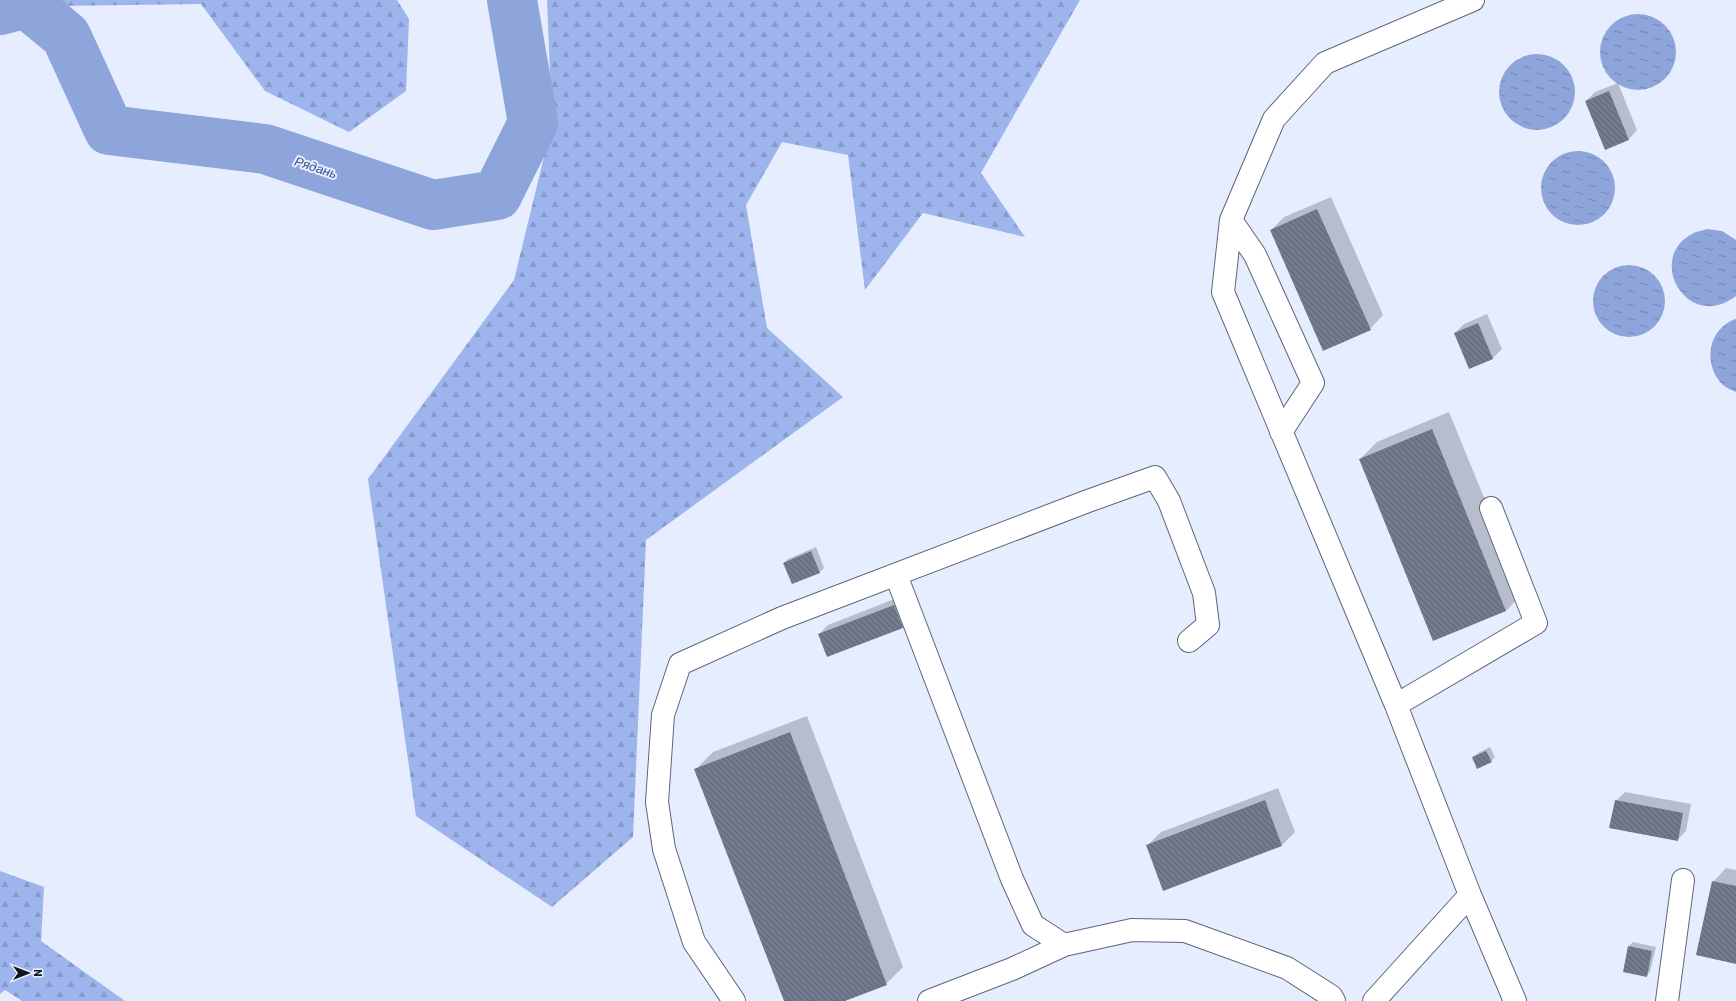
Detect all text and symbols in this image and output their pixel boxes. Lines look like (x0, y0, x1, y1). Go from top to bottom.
water label: Рядань (293, 153, 339, 181)
north arrow (8, 953, 48, 993)
text: N (32, 969, 45, 977)

